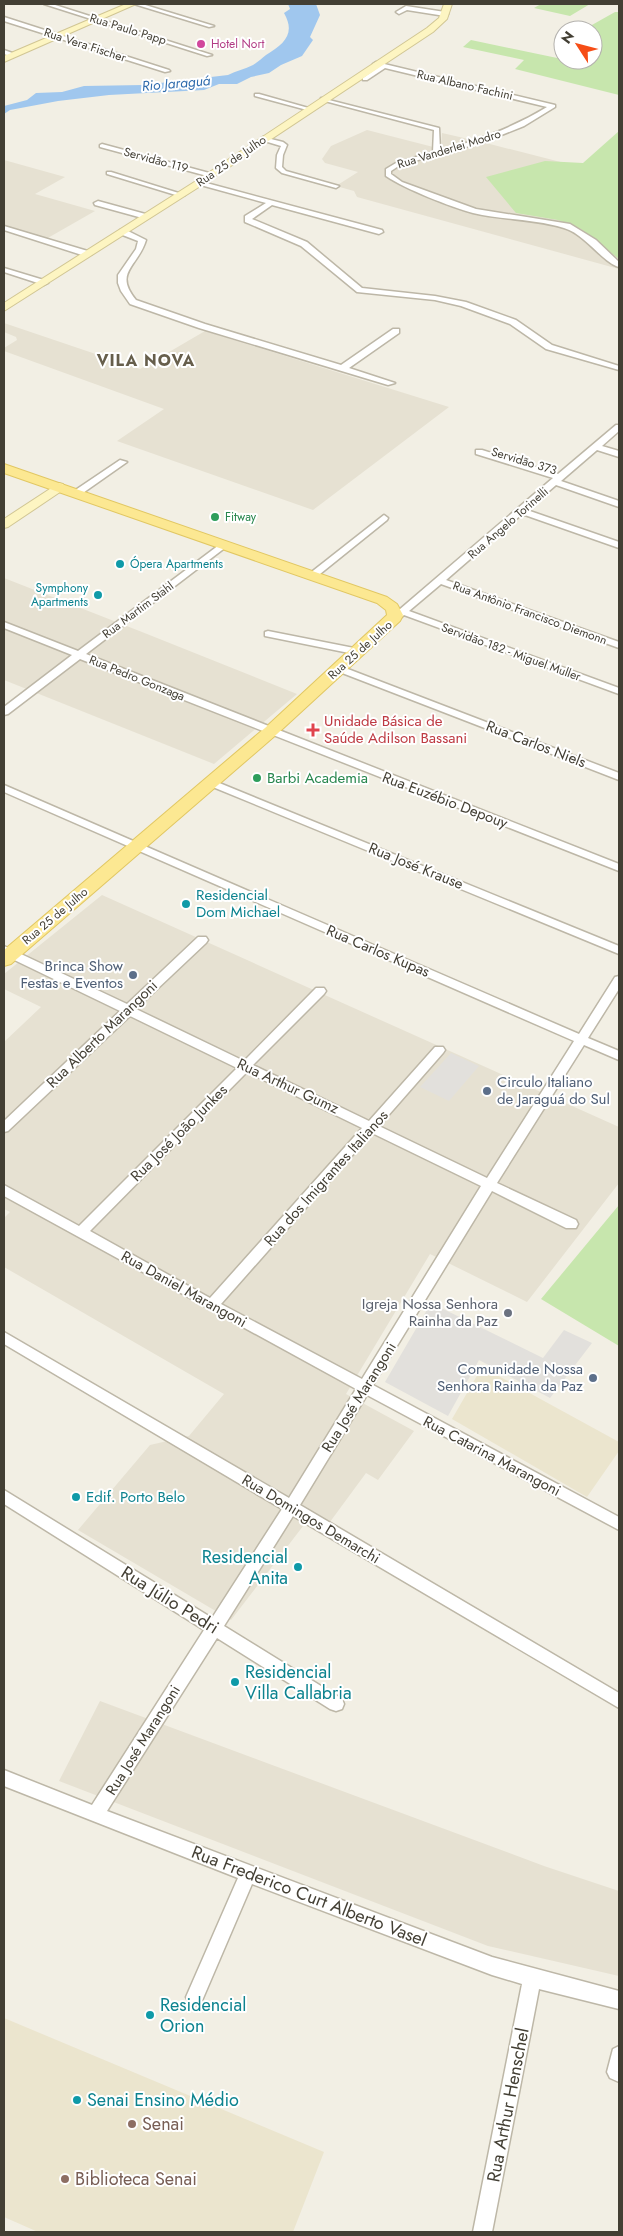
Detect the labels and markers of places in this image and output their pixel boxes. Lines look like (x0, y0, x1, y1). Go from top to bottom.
place label: Hotel Nort (211, 35, 265, 53)
marker: Hotel Nort (195, 38, 207, 50)
place label: Fitway (225, 508, 257, 526)
marker: Fitway (209, 511, 221, 523)
place label: Ópera Apartments (130, 555, 223, 573)
marker: Ópera Apartments (114, 558, 126, 570)
place label: Symphony Apartments (31, 579, 89, 611)
marker: Symphony Apartments (92, 589, 104, 601)
place label: Unidade Básica de Saúde Adilson Bassani (324, 710, 467, 749)
marker: Unidade Básica de Saúde Adilson Bassani (306, 723, 320, 737)
place label: Barbi Academia (267, 767, 368, 789)
marker: Barbi Academia (251, 772, 263, 784)
place label: Residencial Dom Michael (196, 884, 280, 923)
marker: Residencial Dom Michael (180, 898, 192, 910)
place label: Brinca Show Festas e Eventos (21, 955, 124, 994)
marker: Brinca Show Festas e Eventos (127, 969, 139, 981)
place label: Circulo Italiano de Jaraguá do Sul (497, 1071, 610, 1110)
marker: Circulo Italiano de Jaraguá do Sul (481, 1085, 493, 1097)
place label: Igreja Nossa Senhora Rainha da Paz (362, 1293, 498, 1332)
marker: Igreja Nossa Senhora Rainha da Paz (502, 1307, 514, 1319)
place label: Comunidade Nossa Senhora Rainha da Paz (437, 1358, 583, 1397)
marker: Comunidade Nossa Senhora Rainha da Paz (587, 1372, 599, 1384)
place label: Edif. Porto Belo (86, 1486, 185, 1508)
marker: Edif. Porto Belo (70, 1491, 82, 1503)
place label: Residencial Anita (202, 1544, 288, 1591)
marker: Residencial Anita (292, 1561, 304, 1573)
place label: Residencial Villa Callabria (245, 1659, 352, 1706)
marker: Residencial Villa Callabria (229, 1676, 241, 1688)
place label: Residencial Orion (160, 1992, 246, 2039)
marker: Residencial Orion (144, 2009, 156, 2021)
place label: Senai Ensino Médio (87, 2087, 239, 2113)
marker: Senai Ensino Médio (71, 2094, 83, 2106)
place label: Senai (142, 2111, 184, 2137)
marker: Senai (126, 2118, 138, 2130)
place label: Biblioteca Senai (75, 2166, 197, 2192)
marker: Biblioteca Senai (59, 2173, 71, 2185)

